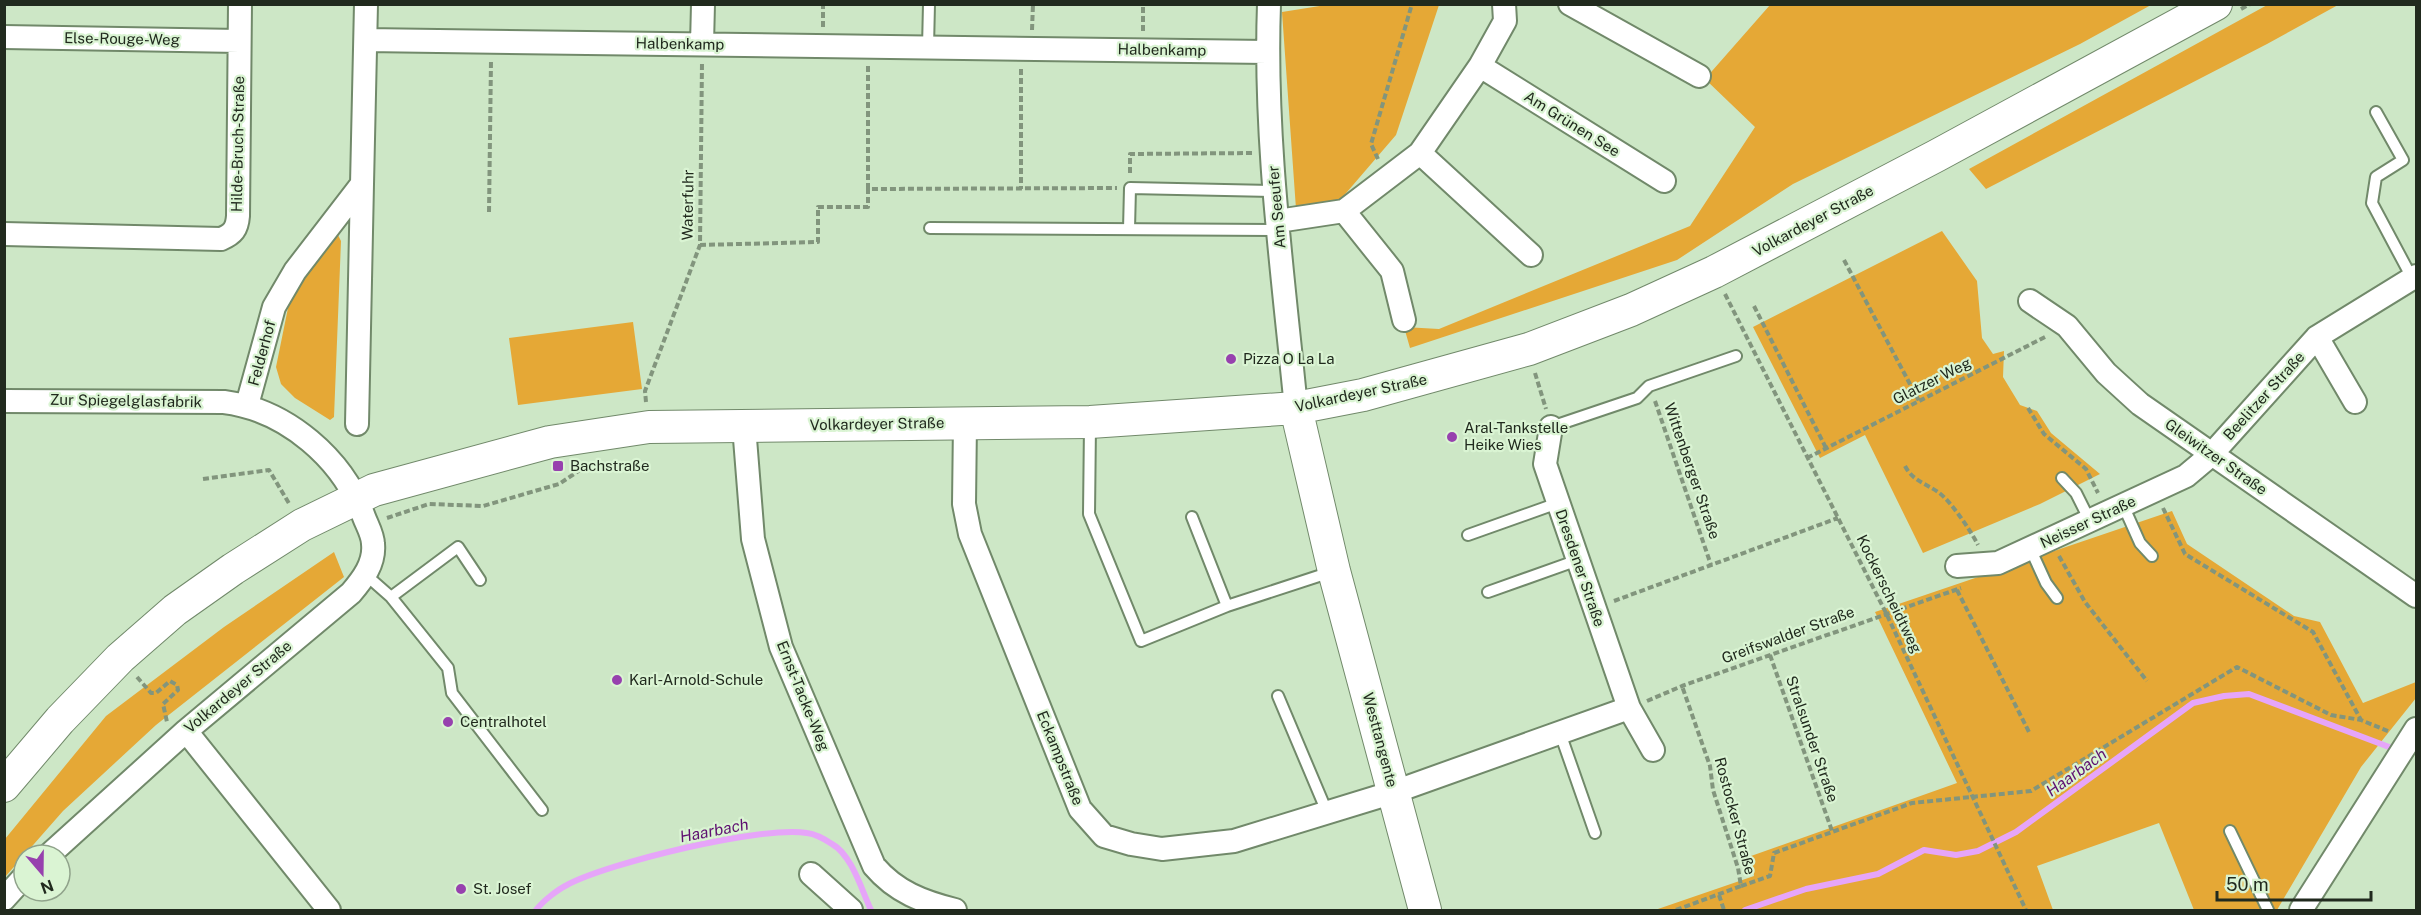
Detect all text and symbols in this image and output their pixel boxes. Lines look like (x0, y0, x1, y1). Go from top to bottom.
street label: Else-Rouge-Weg (64, 29, 180, 48)
street label: Halbenkamp (635, 34, 725, 53)
street label: Halbenkamp (1117, 40, 1207, 59)
street label: Hilde-Bruch-Straße (228, 76, 247, 212)
street label: Am Grünen See (1521, 87, 1623, 160)
street label: Am Seeufer (1264, 165, 1289, 249)
street label: Waterfuhr (678, 169, 697, 241)
street label: Volkardeyer Straße (1749, 181, 1876, 260)
street label: Felderhof (245, 318, 278, 388)
street label: Beelitzer Straße (2219, 348, 2308, 443)
place label: Pizza O La La (1243, 350, 1335, 367)
marker: Pizza O La La (1224, 352, 1238, 366)
street label: Glatzer Weg (1890, 354, 1974, 408)
street label: Volkardeyer Straße (1293, 370, 1429, 415)
street label: Zur Spiegelglasfabrik (50, 391, 202, 410)
street label: Wittenberger Straße (1661, 401, 1724, 541)
street label: Volkardeyer Straße (810, 414, 944, 433)
street label: Gleiwitzer Straße (2162, 415, 2271, 498)
place label: Aral-Tankstelle Heike Wies (1464, 419, 1568, 453)
marker: Aral-Tankstelle Heike Wies (1445, 430, 1459, 444)
place label: Bachstraße (570, 457, 649, 474)
marker: Bachstraße (551, 459, 565, 473)
street label: Neisser Straße (2037, 492, 2138, 551)
street label: Dresdener Straße (1552, 507, 1609, 629)
street label: Kockerscheidtweg (1853, 532, 1925, 656)
street label: Greifswalder Straße (1719, 603, 1857, 666)
street label: Volkardeyer Straße (181, 637, 295, 736)
street label: Ernst-Tacke-Weg (774, 638, 833, 753)
place label: Karl-Arnold-Schule (629, 671, 763, 688)
marker: Karl-Arnold-Schule (610, 673, 624, 687)
street label: Stralsunder Straße (1783, 673, 1842, 804)
street label: Westtangente (1360, 691, 1401, 789)
street label: Eckampstraße (1034, 708, 1087, 807)
place label: Centralhotel (460, 713, 547, 730)
marker: Centralhotel (441, 715, 455, 729)
water label: Haarbach (2042, 744, 2110, 801)
street label: Rostocker Straße (1712, 755, 1759, 876)
water label: Haarbach (678, 815, 750, 846)
north arrow (12, 843, 72, 903)
scale bar (2217, 864, 2372, 902)
text: 50 m (2226, 874, 2269, 895)
text: N (38, 876, 56, 898)
place label: St. Josef (473, 880, 532, 897)
marker: St. Josef (454, 882, 468, 896)

